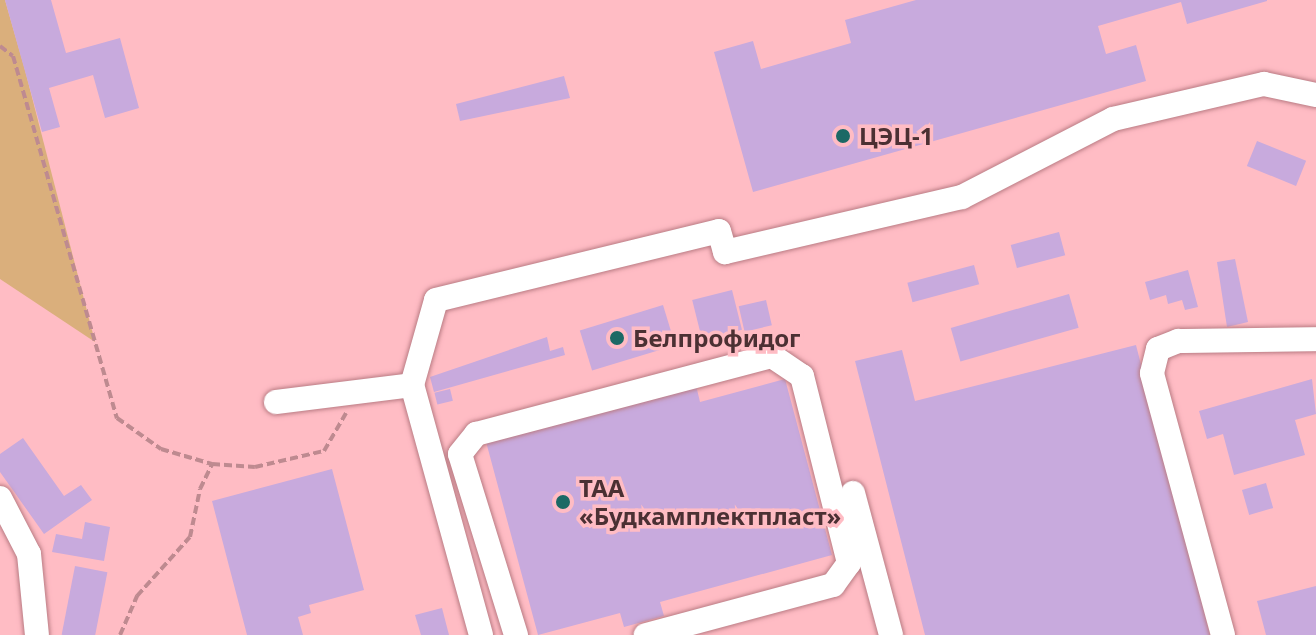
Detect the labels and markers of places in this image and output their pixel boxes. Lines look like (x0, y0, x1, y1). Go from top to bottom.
place label: ЦЭЦ-1 (859, 122, 933, 150)
marker: ЦЭЦ-1 (834, 127, 852, 145)
place label: Белпрофидог (633, 324, 800, 352)
marker: Белпрофидог (608, 329, 626, 347)
place label: ТАА «Будкамплектпласт» (579, 474, 841, 530)
marker: ТАА «Будкамплектпласт» (554, 493, 572, 511)

